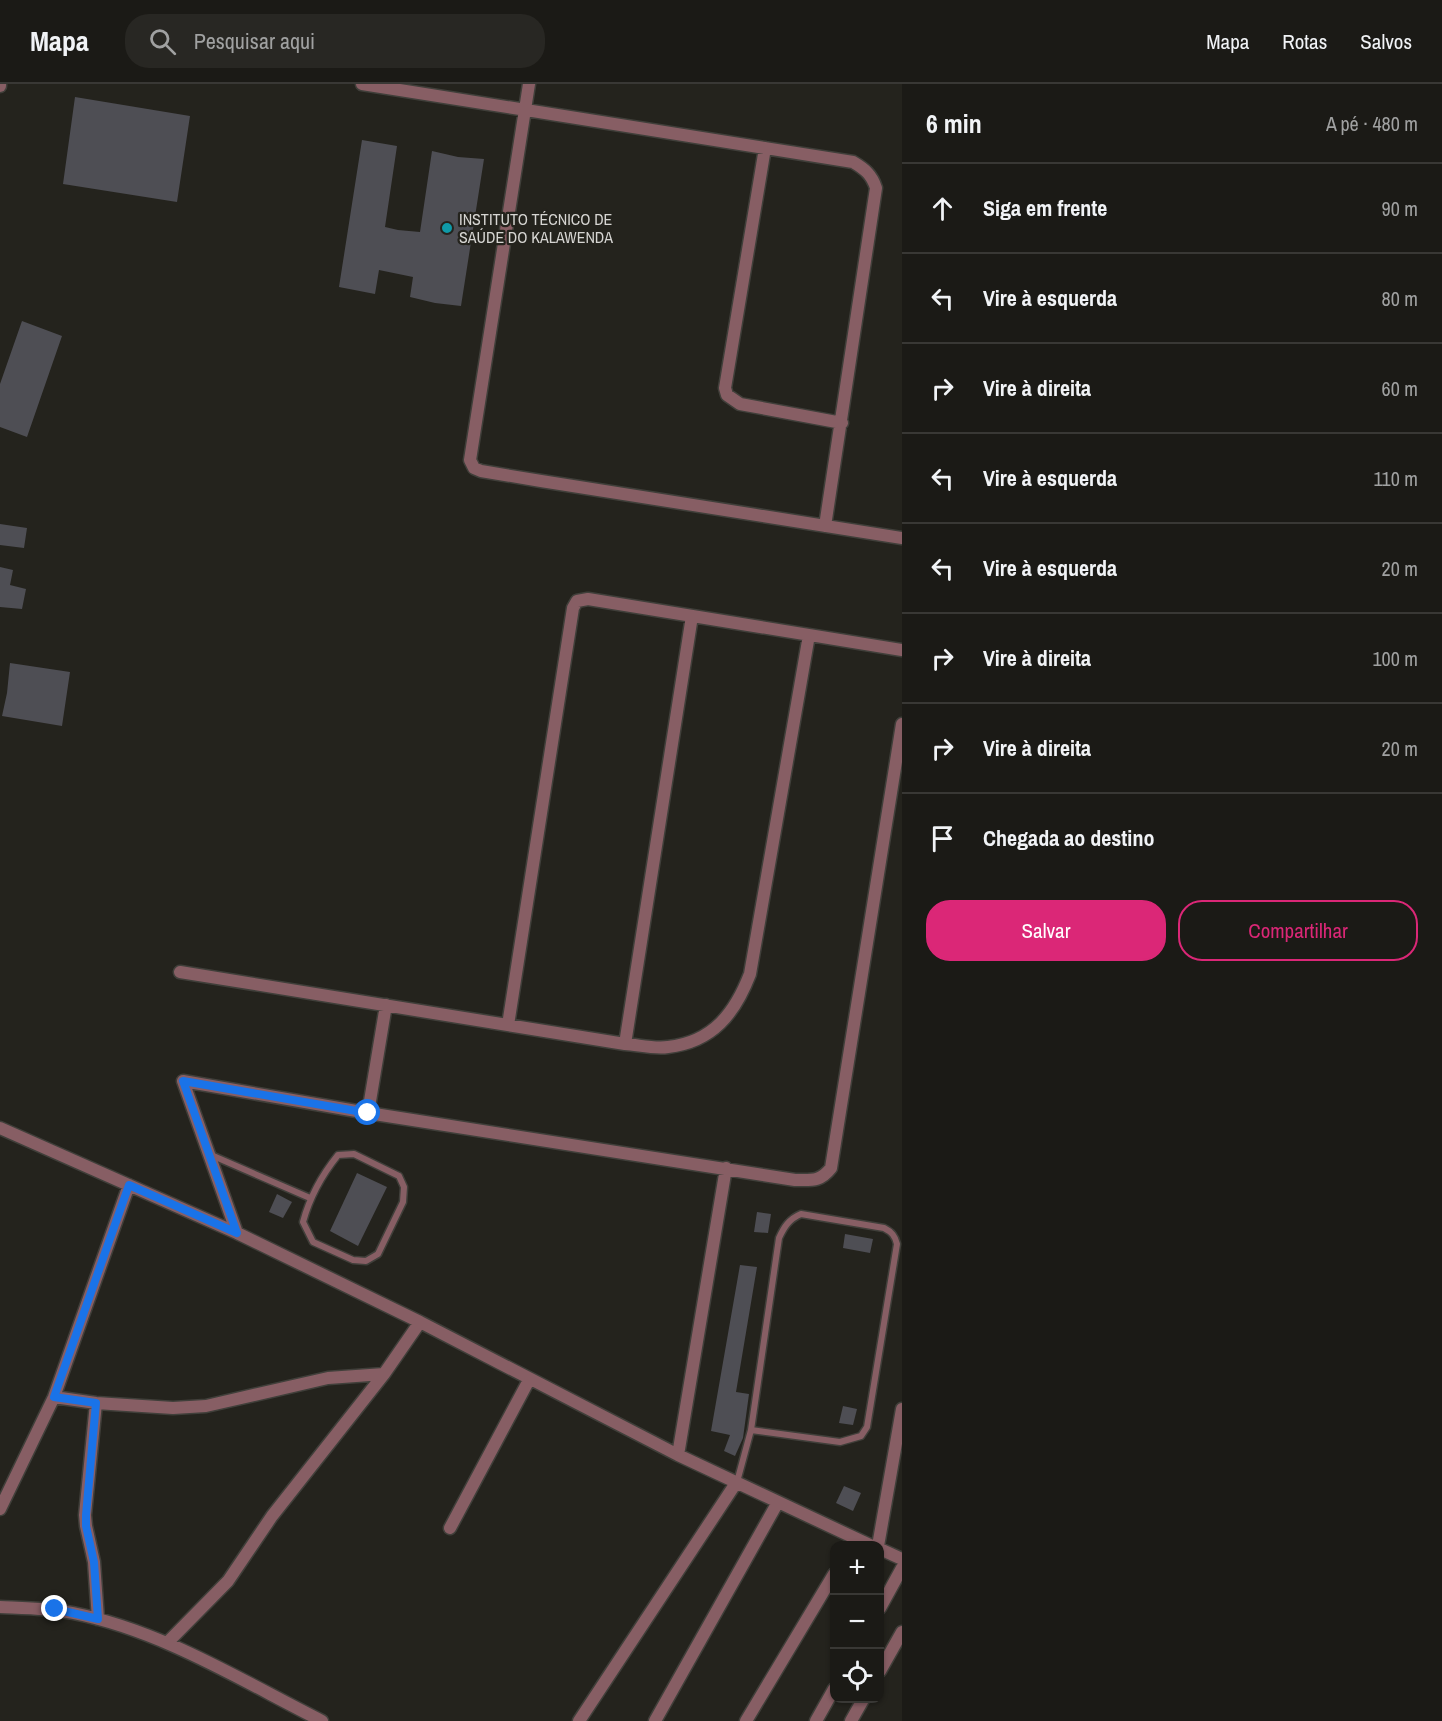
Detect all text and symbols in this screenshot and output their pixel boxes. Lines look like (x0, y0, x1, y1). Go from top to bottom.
search box (125, 14, 545, 68)
text: Mapa (30, 22, 89, 60)
icon: search (146, 25, 179, 58)
text: Pesquisar aqui (194, 26, 315, 56)
text: Mapa (1206, 27, 1249, 56)
text: Rotas (1282, 27, 1327, 56)
text: Salvos (1360, 27, 1412, 56)
text: 6 min (926, 106, 982, 141)
text: A pé · 480 m (1326, 110, 1418, 137)
icon: ahead (926, 192, 959, 225)
text: Siga em frente (983, 193, 1107, 223)
text: 90 m (1382, 195, 1418, 222)
place label: INSTITUTO TÉCNICO DE SAÚDE DO KALAWENDA (459, 208, 613, 248)
marker: INSTITUTO TÉCNICO DE SAÚDE DO KALAWENDA (440, 221, 454, 235)
icon: left (926, 282, 959, 315)
text: Vire à esquerda (983, 283, 1117, 313)
text: 80 m (1382, 285, 1418, 312)
icon: right (926, 372, 959, 405)
text: Vire à direita (983, 373, 1091, 403)
text: 60 m (1382, 375, 1418, 402)
icon: left (926, 462, 959, 495)
text: Vire à esquerda (983, 463, 1117, 493)
text: 110 m (1374, 465, 1418, 492)
icon: left (926, 552, 959, 585)
text: Vire à esquerda (983, 553, 1117, 583)
text: 20 m (1382, 555, 1418, 582)
icon: right (926, 642, 959, 675)
text: Vire à direita (983, 643, 1091, 673)
text: 100 m (1372, 645, 1418, 672)
icon: right (926, 732, 959, 765)
text: Vire à direita (983, 733, 1091, 763)
text: 20 m (1382, 735, 1418, 762)
icon: arrive (926, 822, 959, 855)
text: Chegada ao destino (983, 823, 1154, 853)
button: Salvar (926, 900, 1166, 961)
button: Compartilhar (1178, 900, 1418, 961)
route start (354, 1099, 380, 1125)
map controls (830, 1541, 884, 1703)
button: + (830, 1541, 884, 1595)
route end (41, 1595, 67, 1621)
button: − (830, 1595, 884, 1649)
button: locate (830, 1649, 884, 1703)

